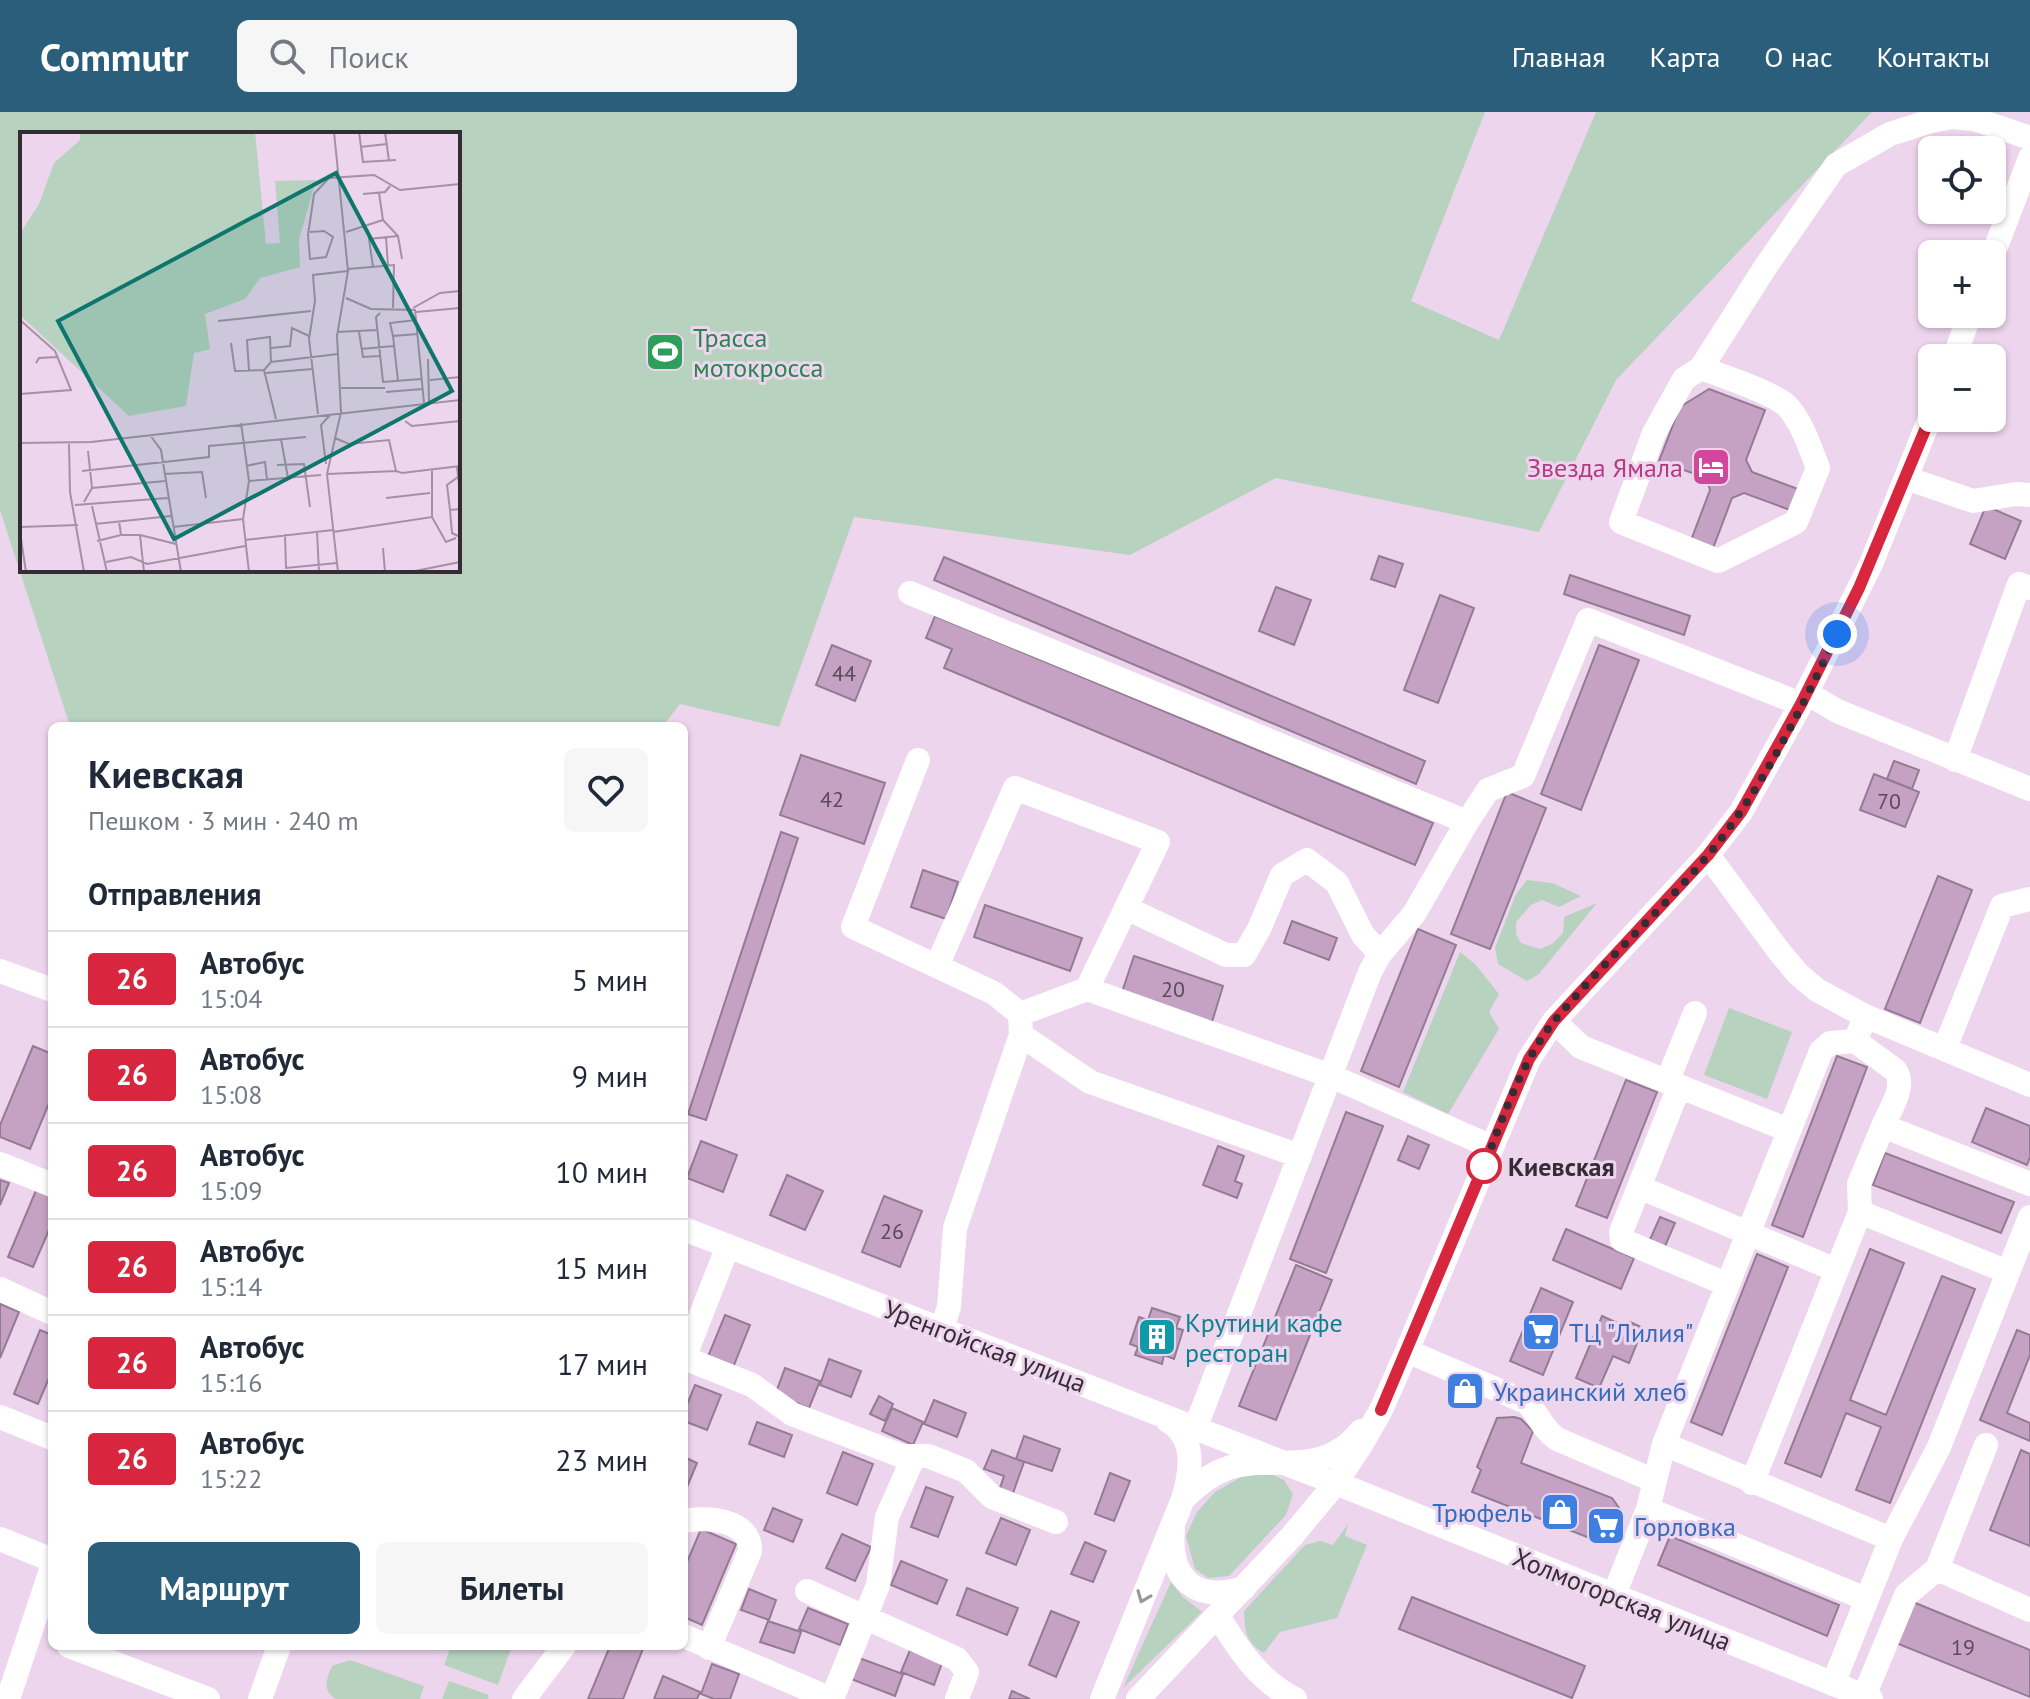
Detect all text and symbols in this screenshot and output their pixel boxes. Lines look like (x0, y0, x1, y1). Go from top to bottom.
search box (237, 20, 797, 92)
text: Commutr (40, 32, 189, 81)
icon: search (265, 34, 309, 78)
text: Поиск (329, 37, 409, 76)
text: Главная (1512, 38, 1606, 75)
text: Карта (1650, 38, 1720, 75)
text: О нас (1764, 38, 1833, 75)
text: Контакты (1877, 38, 1990, 75)
inset map (20, 132, 460, 572)
map controls (1918, 136, 2006, 432)
button: locate (1918, 136, 2006, 224)
button: + (1918, 240, 2006, 328)
place label: Трасса мотокросса (693, 321, 823, 384)
sports icon: Трасса мотокросса (644, 331, 686, 373)
button: − (1918, 344, 2006, 432)
hotel icon: Звезда Ямала (1690, 446, 1732, 488)
place label: Звезда Ямала (1527, 451, 1683, 484)
your location (1817, 614, 1857, 654)
house number: 44 (832, 659, 856, 687)
button: heart (564, 748, 648, 832)
text: Киевская (88, 749, 244, 798)
house number: 42 (820, 785, 844, 813)
house number: 70 (1877, 787, 1901, 815)
text: Пешком · 3 мин · 240 m (88, 804, 359, 837)
text: Отправления (88, 874, 261, 913)
text: Автобус (200, 943, 305, 982)
text: 26 (116, 960, 148, 997)
text: 5 мин (572, 960, 648, 999)
house number: 20 (1161, 975, 1185, 1003)
text: 15:04 (200, 982, 262, 1015)
text: Автобус (200, 1039, 305, 1078)
text: 26 (116, 1056, 148, 1093)
text: 9 мин (572, 1056, 648, 1095)
text: 15:08 (200, 1078, 262, 1111)
text: Автобус (200, 1135, 305, 1174)
marker: Киевская (1467, 1149, 1501, 1183)
place label: Киевская (1508, 1150, 1615, 1183)
text: 26 (116, 1152, 148, 1189)
text: 10 мин (555, 1152, 648, 1191)
text: 15:09 (200, 1174, 262, 1207)
house number: 26 (880, 1217, 904, 1245)
text: Автобус (200, 1231, 305, 1270)
text: 26 (116, 1248, 148, 1285)
text: 15 мин (555, 1248, 648, 1287)
text: 15:14 (200, 1270, 262, 1303)
street label: Уренгойская улица (879, 1292, 1091, 1400)
place label: Крутини кафе ресторан (1185, 1306, 1343, 1369)
supermarket icon: ТЦ "Лилия" (1520, 1311, 1562, 1353)
building icon: Крутини кафе ресторан (1136, 1316, 1178, 1358)
place label: ТЦ "Лилия" (1569, 1316, 1693, 1349)
text: Автобус (200, 1327, 305, 1366)
text: 26 (116, 1344, 148, 1381)
text: 17 мин (557, 1344, 648, 1383)
text: 15:16 (200, 1366, 262, 1399)
shop icon: Украинский хлеб (1444, 1370, 1486, 1412)
place label: Украинский хлеб (1493, 1375, 1687, 1408)
text: Автобус (200, 1423, 305, 1462)
text: 26 (116, 1440, 148, 1477)
text: 23 мин (555, 1440, 648, 1479)
text: 15:22 (200, 1462, 262, 1495)
shop icon: Трюфель (1539, 1491, 1581, 1533)
place label: Трюфель (1432, 1496, 1532, 1529)
supermarket icon: Горловка (1585, 1505, 1627, 1547)
place label: Горловка (1634, 1510, 1736, 1543)
street label: Холмогорская улица (1508, 1540, 1736, 1658)
button: Маршрут (88, 1542, 360, 1634)
button: Билеты (376, 1542, 648, 1634)
one-way arrow (1136, 1589, 1153, 1603)
house number: 19 (1951, 1633, 1975, 1661)

